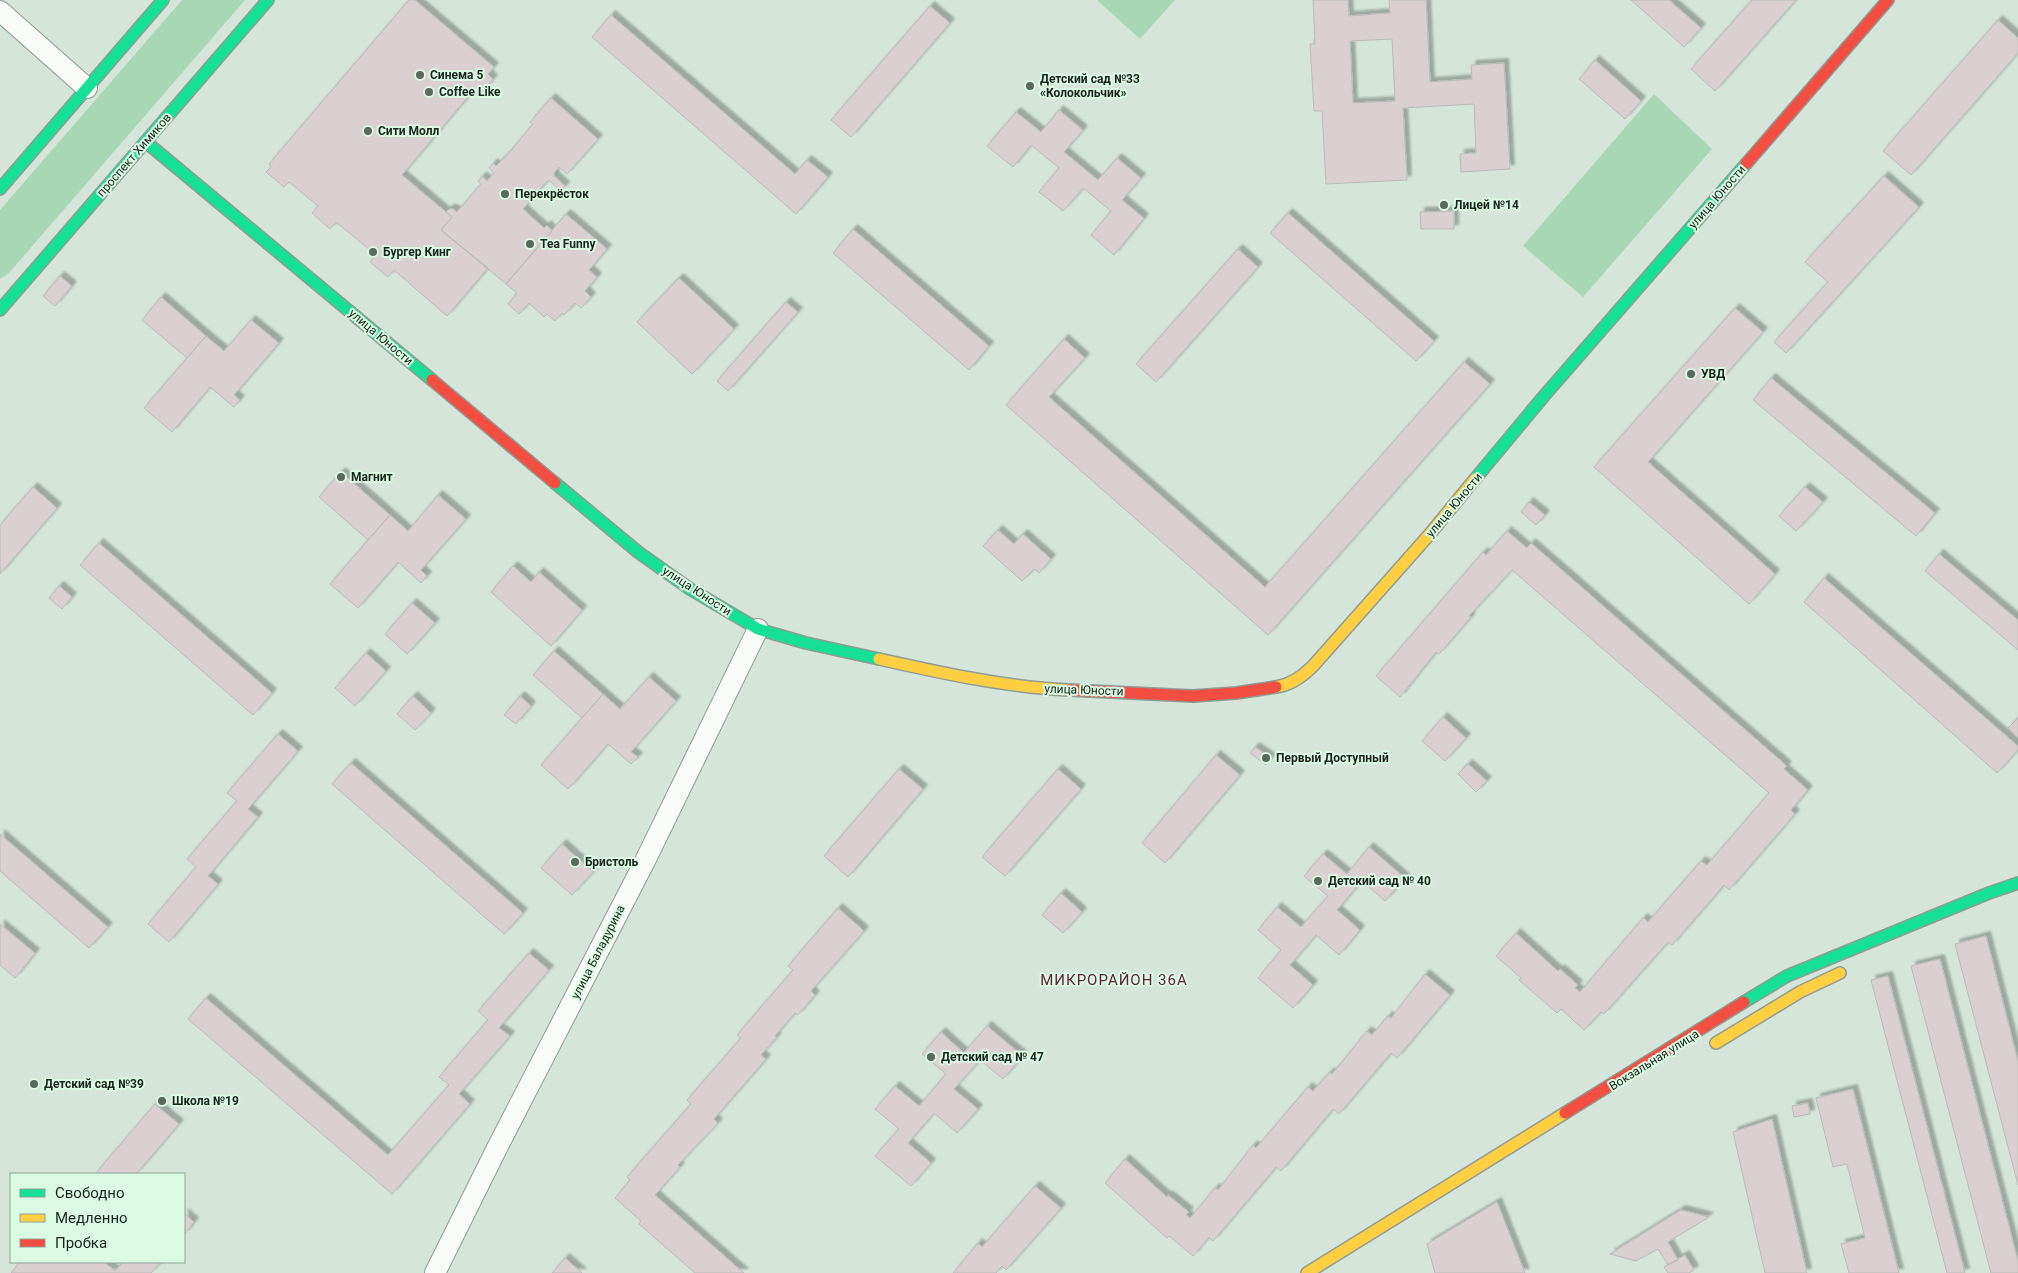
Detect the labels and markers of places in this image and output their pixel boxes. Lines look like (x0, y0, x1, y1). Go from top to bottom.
place label: Синема 5 (430, 68, 483, 82)
marker: Синема 5 (414, 69, 426, 81)
place label: Детский сад №33 «Колокольчик» (1040, 72, 1140, 100)
marker: Детский сад №33 «Колокольчик» (1024, 80, 1036, 92)
place label: Coffee Like (439, 85, 501, 99)
marker: Coffee Like (423, 86, 435, 98)
place label: Сити Молл (378, 124, 440, 138)
marker: Сити Молл (362, 125, 374, 137)
place label: Перекрёсток (515, 187, 589, 201)
marker: Перекрёсток (499, 188, 511, 200)
place label: Лицей №14 (1454, 198, 1519, 212)
marker: Лицей №14 (1438, 199, 1450, 211)
place label: Tea Funny (540, 237, 596, 251)
marker: Tea Funny (524, 238, 536, 250)
place label: Бургер Кинг (383, 245, 451, 259)
marker: Бургер Кинг (367, 246, 379, 258)
place label: УВД (1701, 367, 1725, 381)
marker: УВД (1685, 368, 1697, 380)
place label: Магнит (351, 470, 393, 484)
marker: Магнит (335, 471, 347, 483)
place label: Первый Доступный (1276, 751, 1389, 765)
marker: Первый Доступный (1260, 752, 1272, 764)
place label: Бристоль (585, 855, 639, 869)
marker: Бристоль (569, 856, 581, 868)
place label: Детский сад № 40 (1328, 874, 1431, 888)
marker: Детский сад № 40 (1312, 875, 1324, 887)
place label: Детский сад № 47 (941, 1050, 1044, 1064)
marker: Детский сад № 47 (925, 1051, 937, 1063)
place label: Детский сад №39 (44, 1077, 144, 1091)
marker: Детский сад №39 (28, 1078, 40, 1090)
place label: Школа №19 (172, 1094, 239, 1108)
marker: Школа №19 (156, 1095, 168, 1107)

